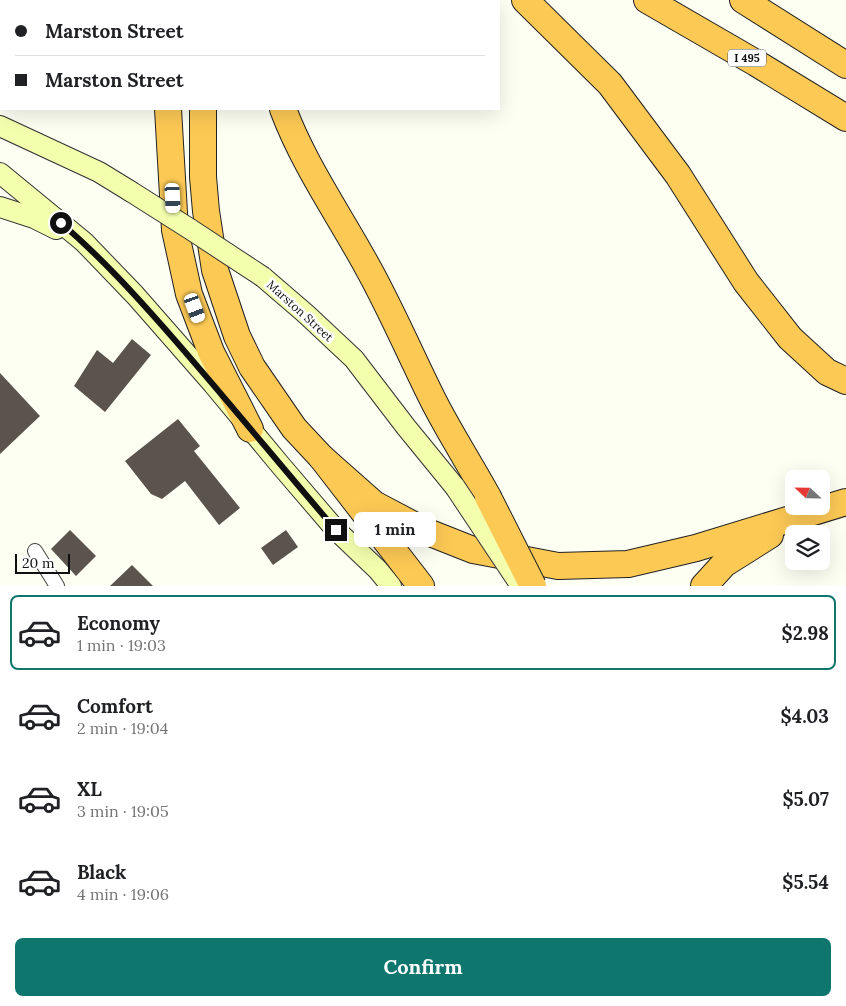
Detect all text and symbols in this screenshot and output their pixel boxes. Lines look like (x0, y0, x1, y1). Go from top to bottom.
text: Marston Street (45, 19, 184, 43)
road number: I 495 (728, 49, 766, 66)
text: Marston Street (45, 68, 184, 92)
car (164, 183, 181, 213)
route start (50, 212, 72, 234)
street label: Marston Street (264, 277, 337, 345)
car (182, 291, 207, 325)
north arrow (785, 470, 830, 515)
map controls (785, 470, 830, 570)
callout: 1 min (354, 512, 436, 548)
route end (325, 519, 347, 541)
text: 1 min (375, 519, 415, 539)
button: layers (785, 525, 830, 570)
scale bar (15, 551, 70, 574)
text: 20 m (22, 554, 54, 572)
icon: car (17, 610, 62, 655)
text: Economy (77, 611, 160, 635)
text: $2.98 (781, 621, 829, 645)
text: 1 min · 19:03 (77, 635, 166, 655)
icon: car (17, 693, 62, 738)
text: Comfort (77, 694, 153, 718)
text: $4.03 (781, 704, 829, 728)
text: 2 min · 19:04 (77, 718, 168, 738)
icon: car (17, 776, 62, 821)
text: XL (77, 777, 102, 801)
text: $5.07 (782, 787, 829, 811)
text: 3 min · 19:05 (77, 801, 169, 821)
icon: car (17, 859, 62, 904)
text: Black (77, 860, 126, 884)
text: $5.54 (782, 870, 829, 894)
text: 4 min · 19:06 (77, 884, 169, 904)
button: Confirm (15, 938, 831, 996)

